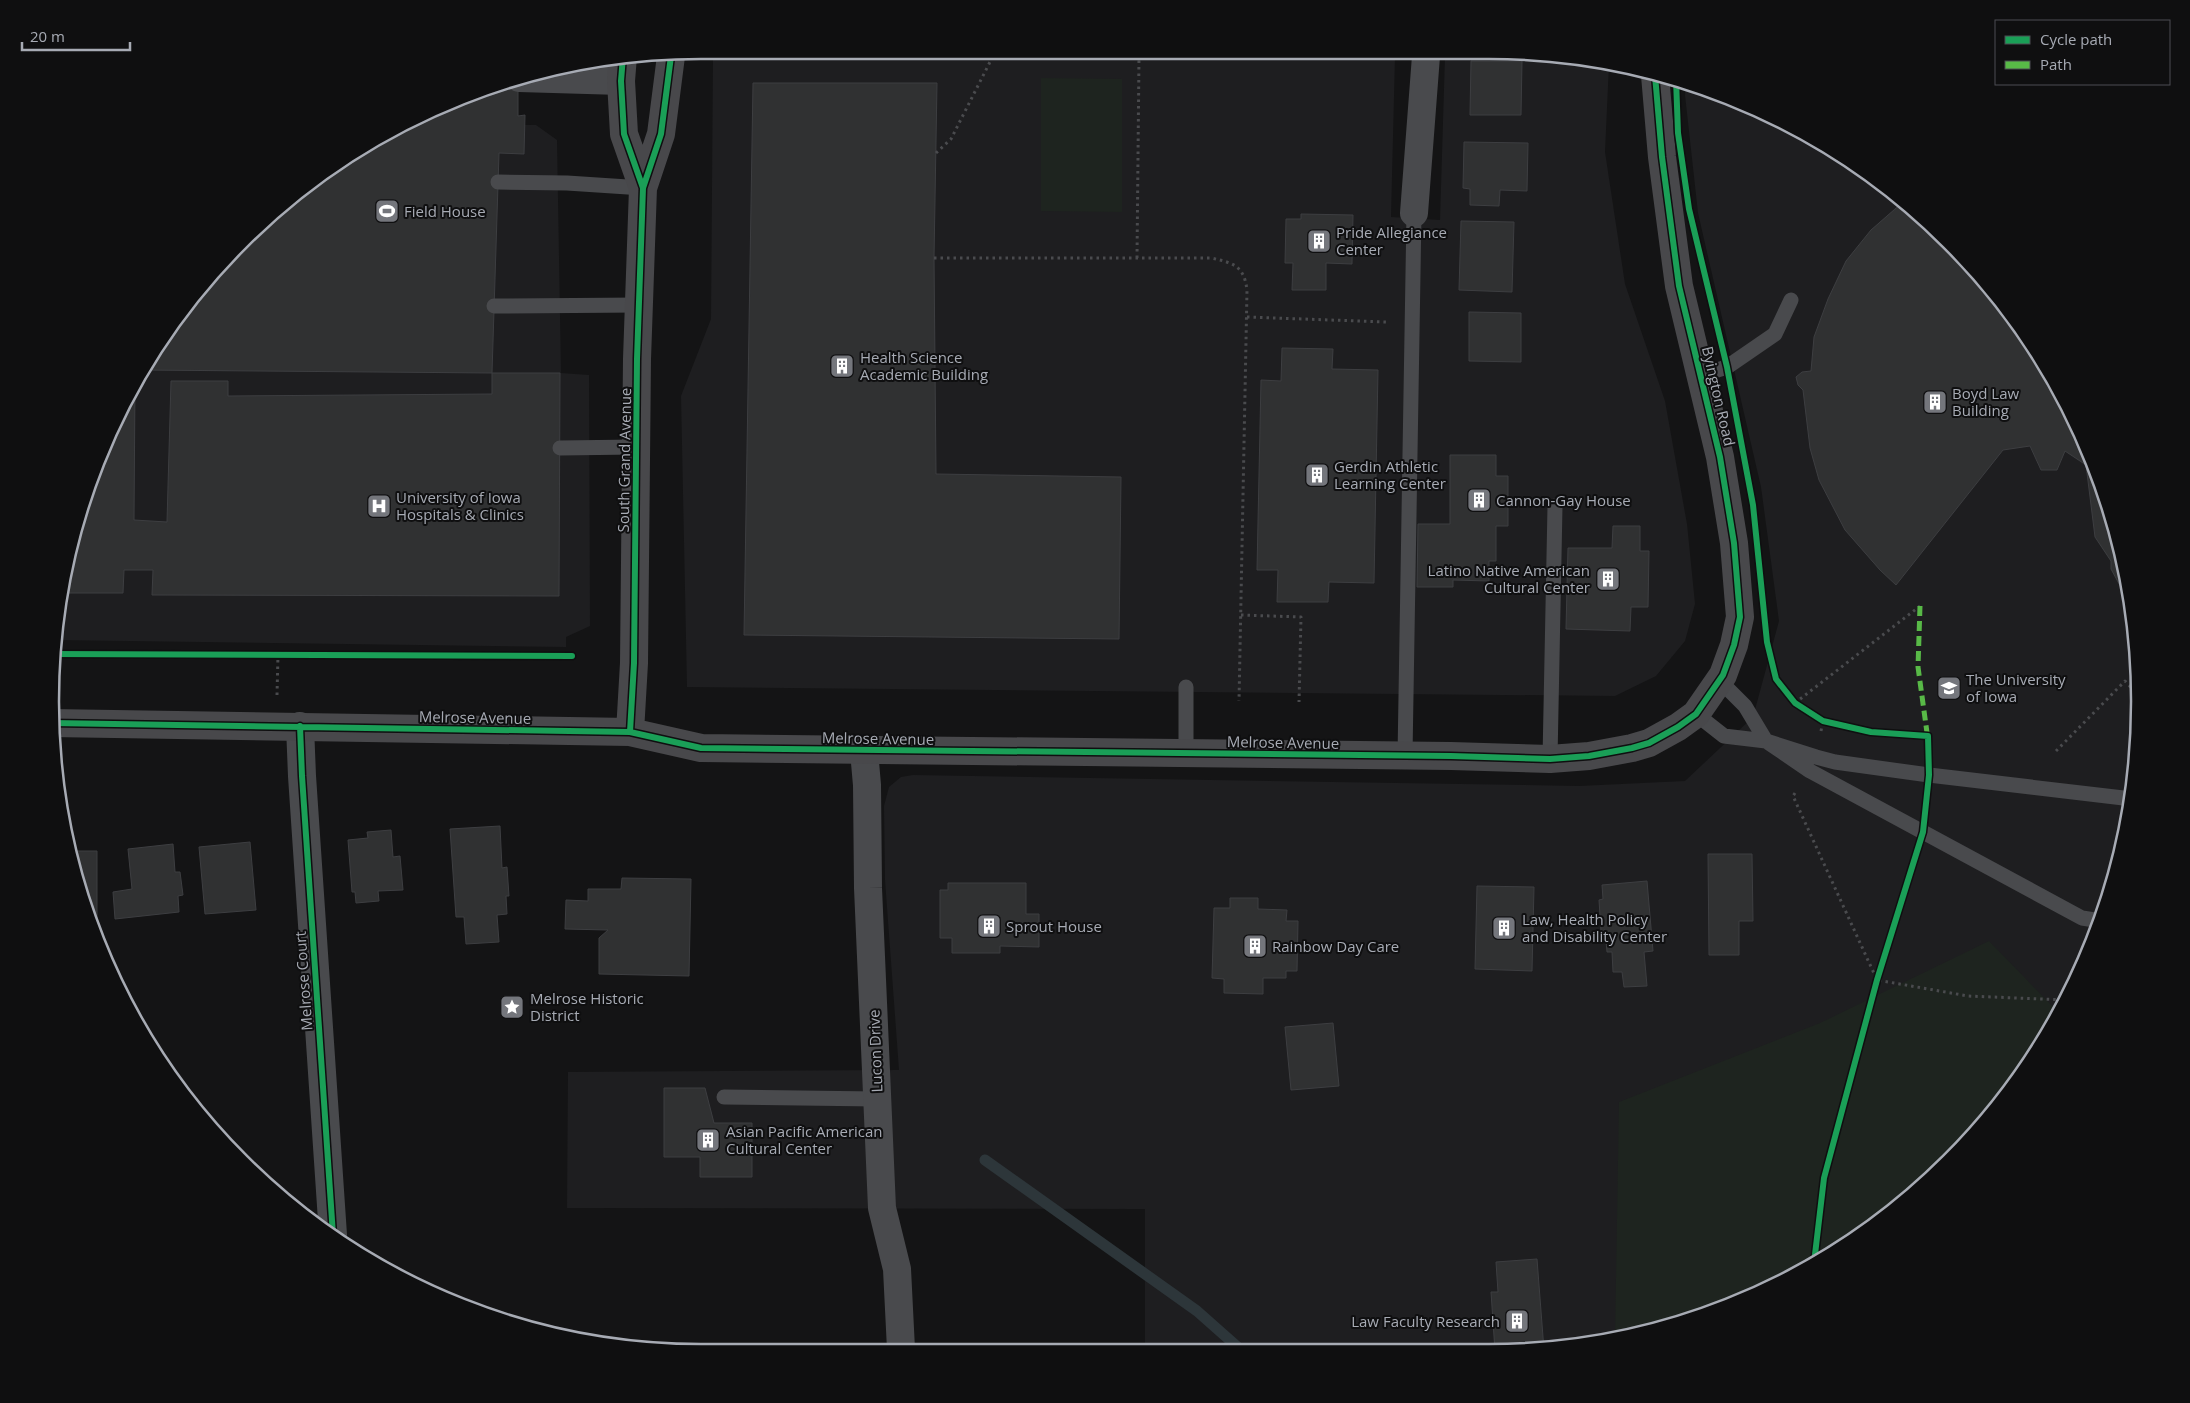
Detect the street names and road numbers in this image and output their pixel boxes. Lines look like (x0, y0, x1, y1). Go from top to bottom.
street label: Byington Road (1698, 344, 1740, 448)
street label: South Grand Avenue (613, 387, 635, 533)
street label: Melrose Avenue (419, 706, 531, 728)
street label: Melrose Avenue (822, 727, 934, 749)
street label: Melrose Avenue (1227, 731, 1339, 753)
street label: Melrose Court (290, 931, 316, 1031)
street label: Lucon Drive (864, 1009, 886, 1093)

